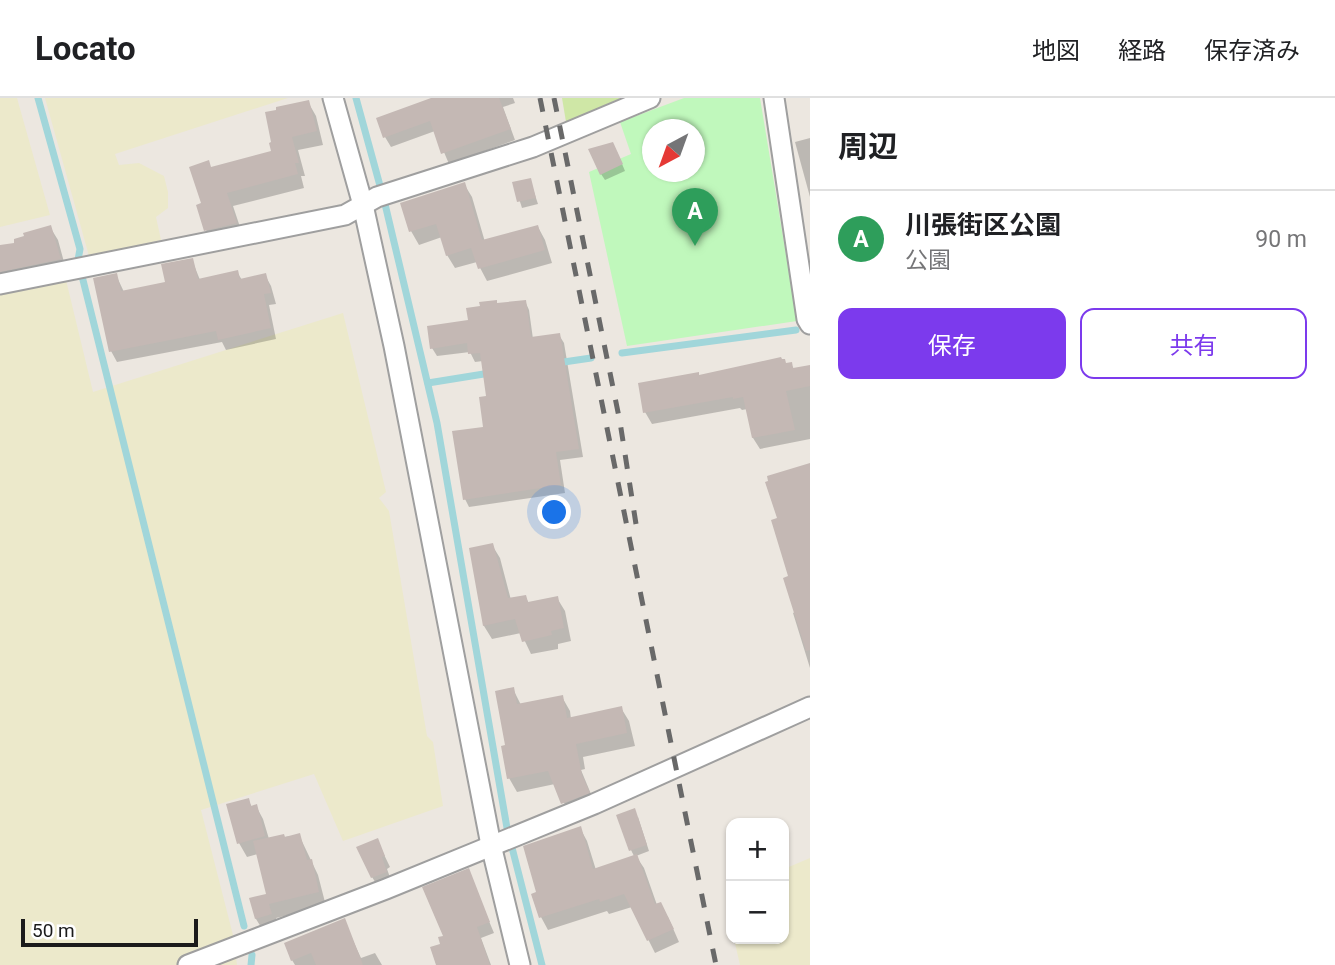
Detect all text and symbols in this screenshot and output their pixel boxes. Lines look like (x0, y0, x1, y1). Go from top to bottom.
text: Locato (35, 29, 136, 68)
text: 地図 (1032, 37, 1080, 65)
text: 経路 (1118, 37, 1166, 65)
text: 保存済み (1204, 37, 1300, 65)
north arrow (642, 119, 705, 182)
text: 周辺 (838, 129, 898, 164)
pin: A (672, 188, 718, 246)
text: 川張街区公園 (905, 210, 1061, 240)
text: A (853, 226, 869, 253)
text: 90 m (1255, 226, 1307, 253)
text: 公園 (905, 247, 951, 274)
button: 保存 (838, 308, 1066, 379)
button: 共有 (1080, 308, 1307, 379)
your location (537, 495, 571, 529)
map controls (726, 818, 789, 944)
button: + (726, 818, 789, 881)
button: − (726, 881, 789, 944)
scale bar (21, 916, 198, 948)
text: 50 m (32, 919, 75, 942)

